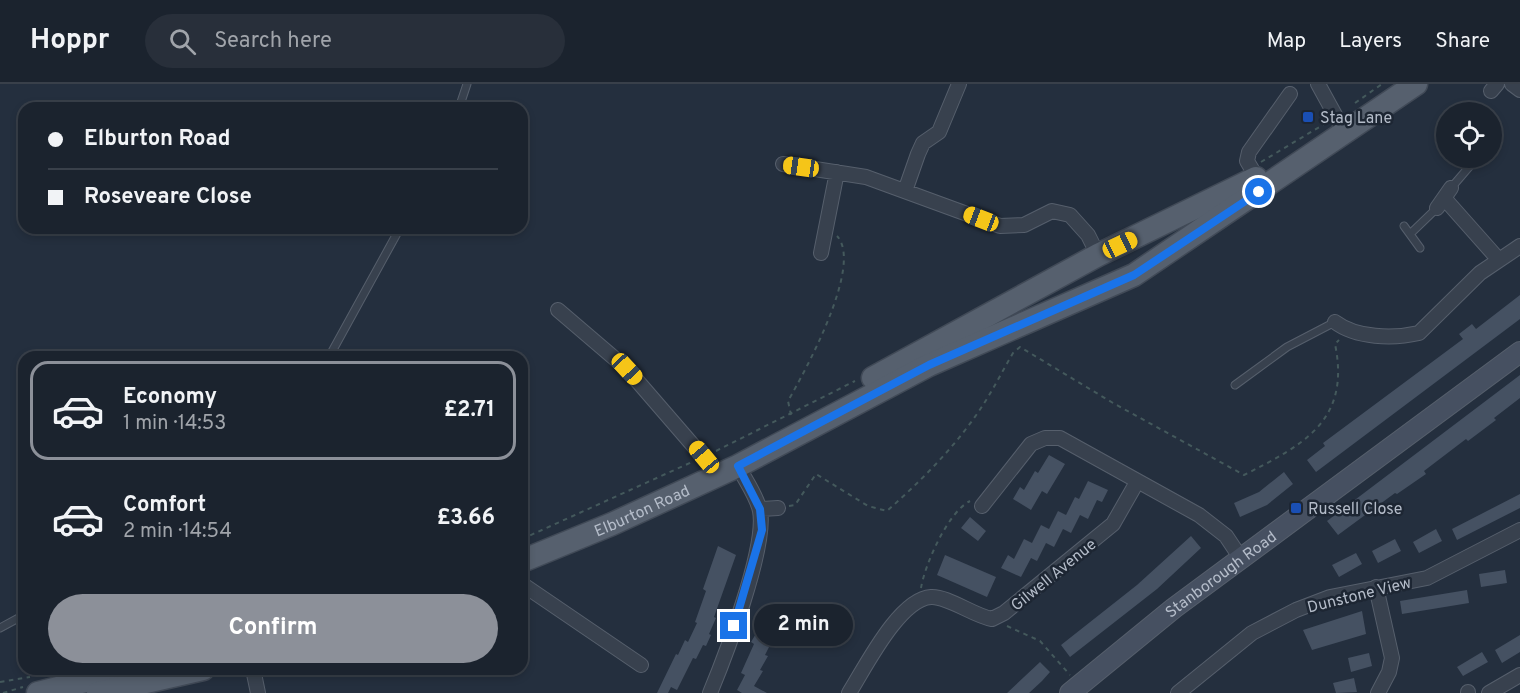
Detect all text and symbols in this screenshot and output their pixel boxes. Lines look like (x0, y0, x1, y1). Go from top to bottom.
search box (145, 14, 565, 68)
text: Hoppr (30, 23, 109, 59)
icon: search (166, 25, 199, 58)
text: Search here (214, 28, 332, 55)
text: Map (1267, 28, 1306, 55)
text: Layers (1339, 28, 1402, 55)
text: Share (1435, 28, 1490, 55)
map controls (1436, 102, 1502, 168)
button: locate (1436, 102, 1502, 168)
place label: Stag Lane (1320, 109, 1392, 129)
marker: Stag Lane (1301, 110, 1315, 124)
text: Elburton Road (84, 126, 231, 153)
car (782, 156, 820, 178)
route start (1245, 178, 1272, 205)
text: Roseveare Close (84, 184, 252, 211)
car (961, 204, 1001, 234)
car (1100, 229, 1140, 261)
car (608, 350, 646, 388)
icon: car (51, 384, 105, 438)
text: Economy (123, 384, 217, 411)
text: £2.71 (444, 397, 495, 424)
text: 1 min · 14:53 (123, 411, 226, 437)
car (686, 437, 722, 477)
street label: Elburton Road (592, 482, 693, 542)
icon: car (51, 492, 105, 546)
text: Comfort (123, 492, 206, 519)
place label: Russell Close (1308, 500, 1402, 520)
marker: Russell Close (1289, 501, 1303, 515)
text: £3.66 (437, 505, 495, 532)
text: 2 min · 14:54 (123, 519, 232, 545)
street label: Stanborough Road (1162, 528, 1281, 623)
street label: Gilwell Avenue (1007, 535, 1101, 616)
street label: Dunstone View (1305, 573, 1414, 619)
button: Confirm (48, 594, 498, 663)
callout: 2 min (755, 605, 854, 647)
route end (720, 612, 747, 639)
text: 2 min (777, 612, 830, 638)

